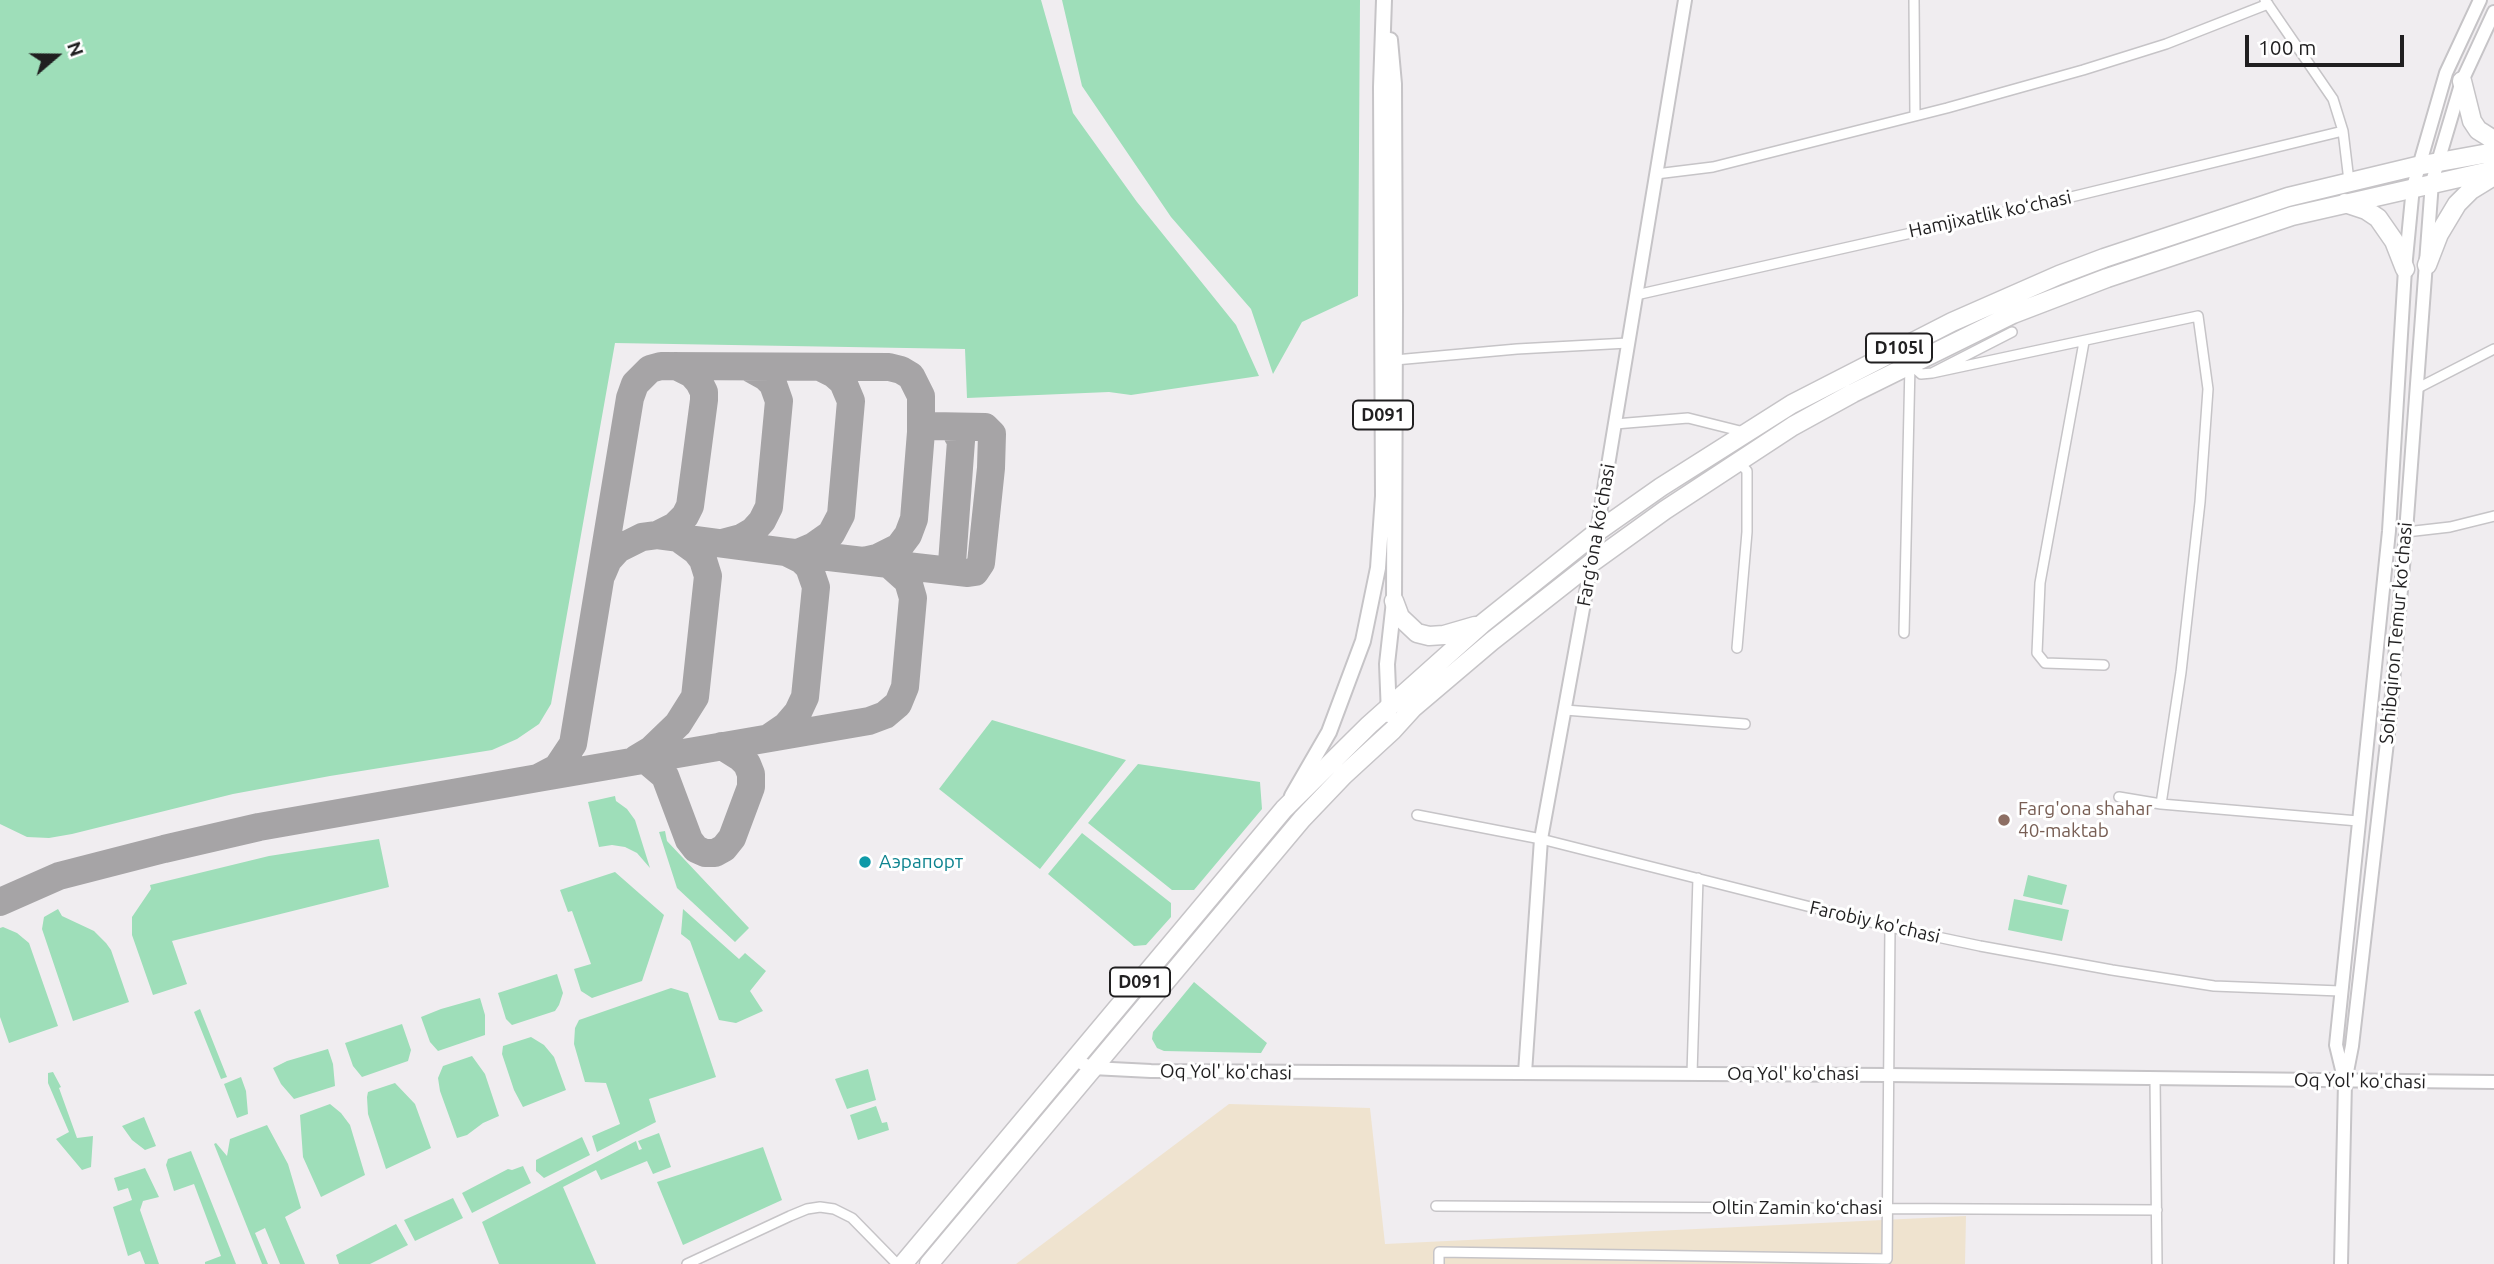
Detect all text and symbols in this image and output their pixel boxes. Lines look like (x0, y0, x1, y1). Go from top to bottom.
north arrow (21, 21, 91, 91)
scale bar (2249, 21, 2408, 65)
text: 100 m (2258, 35, 2316, 59)
text: N (63, 38, 88, 59)
street label: Hamjixatlik koʻchasi (1907, 186, 2073, 242)
road number: D105l (1866, 334, 1932, 362)
road number: D091 (1353, 400, 1413, 430)
street label: Fargʻona koʻchasi (1572, 462, 1620, 608)
street label: Sohibqiron Temur koʻchasi (2375, 521, 2417, 745)
place label: Farg'ona shahar 40-maktab (2018, 798, 2152, 842)
marker: Farg'ona shahar 40-maktab (1996, 812, 2012, 828)
place label: Аэрапорт (879, 851, 963, 873)
marker: Аэрапорт (857, 854, 873, 870)
street label: Farobiy ko'chasi (1807, 896, 1943, 948)
road number: D091 (1110, 967, 1170, 996)
street label: Oq Yol' ko'chasi (1160, 1059, 1292, 1085)
street label: Oq Yol' ko'chasi (1727, 1063, 1859, 1085)
street label: Oq Yol' ko'chasi (2294, 1068, 2426, 1094)
street label: Oltin Zamin koʻchasi (1712, 1197, 1882, 1219)

